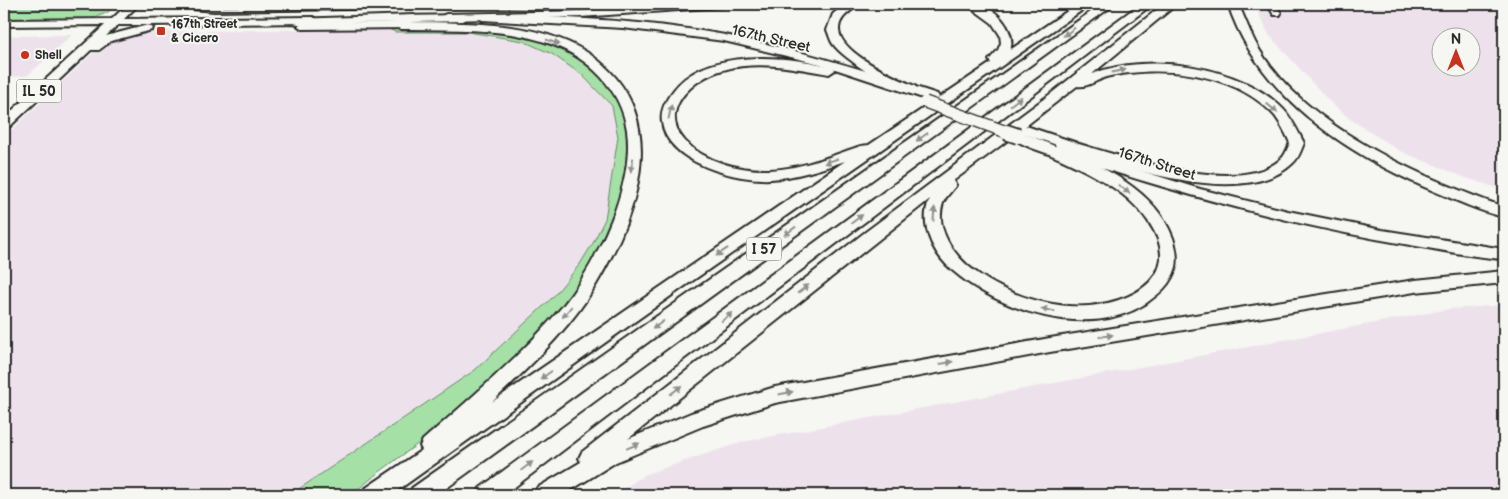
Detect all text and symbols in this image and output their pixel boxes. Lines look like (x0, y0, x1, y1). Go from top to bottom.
place label: 167th Street & Cicero (171, 17, 237, 46)
street label: 167th Street (730, 21, 813, 57)
marker: 167th Street & Cicero (155, 25, 167, 37)
one-way arrow (1062, 27, 1076, 37)
north arrow (1430, 28, 1480, 78)
text: N (1451, 31, 1461, 48)
one-way arrow (546, 38, 561, 46)
place label: Shell (35, 48, 62, 63)
marker: Shell (19, 49, 31, 61)
one-way arrow (1112, 66, 1128, 74)
road number: IL 50 (16, 80, 62, 102)
one-way arrow (1009, 96, 1023, 106)
one-way arrow (1265, 102, 1278, 113)
one-way arrow (666, 104, 674, 119)
one-way arrow (916, 132, 929, 142)
street label: 167th Street (1116, 143, 1198, 185)
one-way arrow (824, 157, 839, 165)
one-way arrow (628, 158, 636, 174)
one-way arrow (1118, 184, 1131, 194)
one-way arrow (930, 205, 938, 221)
one-way arrow (850, 214, 863, 225)
one-way arrow (783, 226, 797, 236)
road number: I 57 (746, 238, 782, 260)
one-way arrow (716, 247, 729, 257)
one-way arrow (796, 284, 809, 295)
one-way arrow (561, 305, 572, 318)
one-way arrow (1040, 305, 1056, 313)
one-way arrow (720, 311, 733, 322)
one-way arrow (652, 320, 665, 331)
one-way arrow (1098, 331, 1114, 339)
one-way arrow (938, 359, 954, 367)
one-way arrow (539, 370, 553, 380)
one-way arrow (669, 385, 682, 395)
one-way arrow (778, 388, 794, 396)
one-way arrow (626, 441, 640, 449)
one-way arrow (520, 461, 534, 471)

